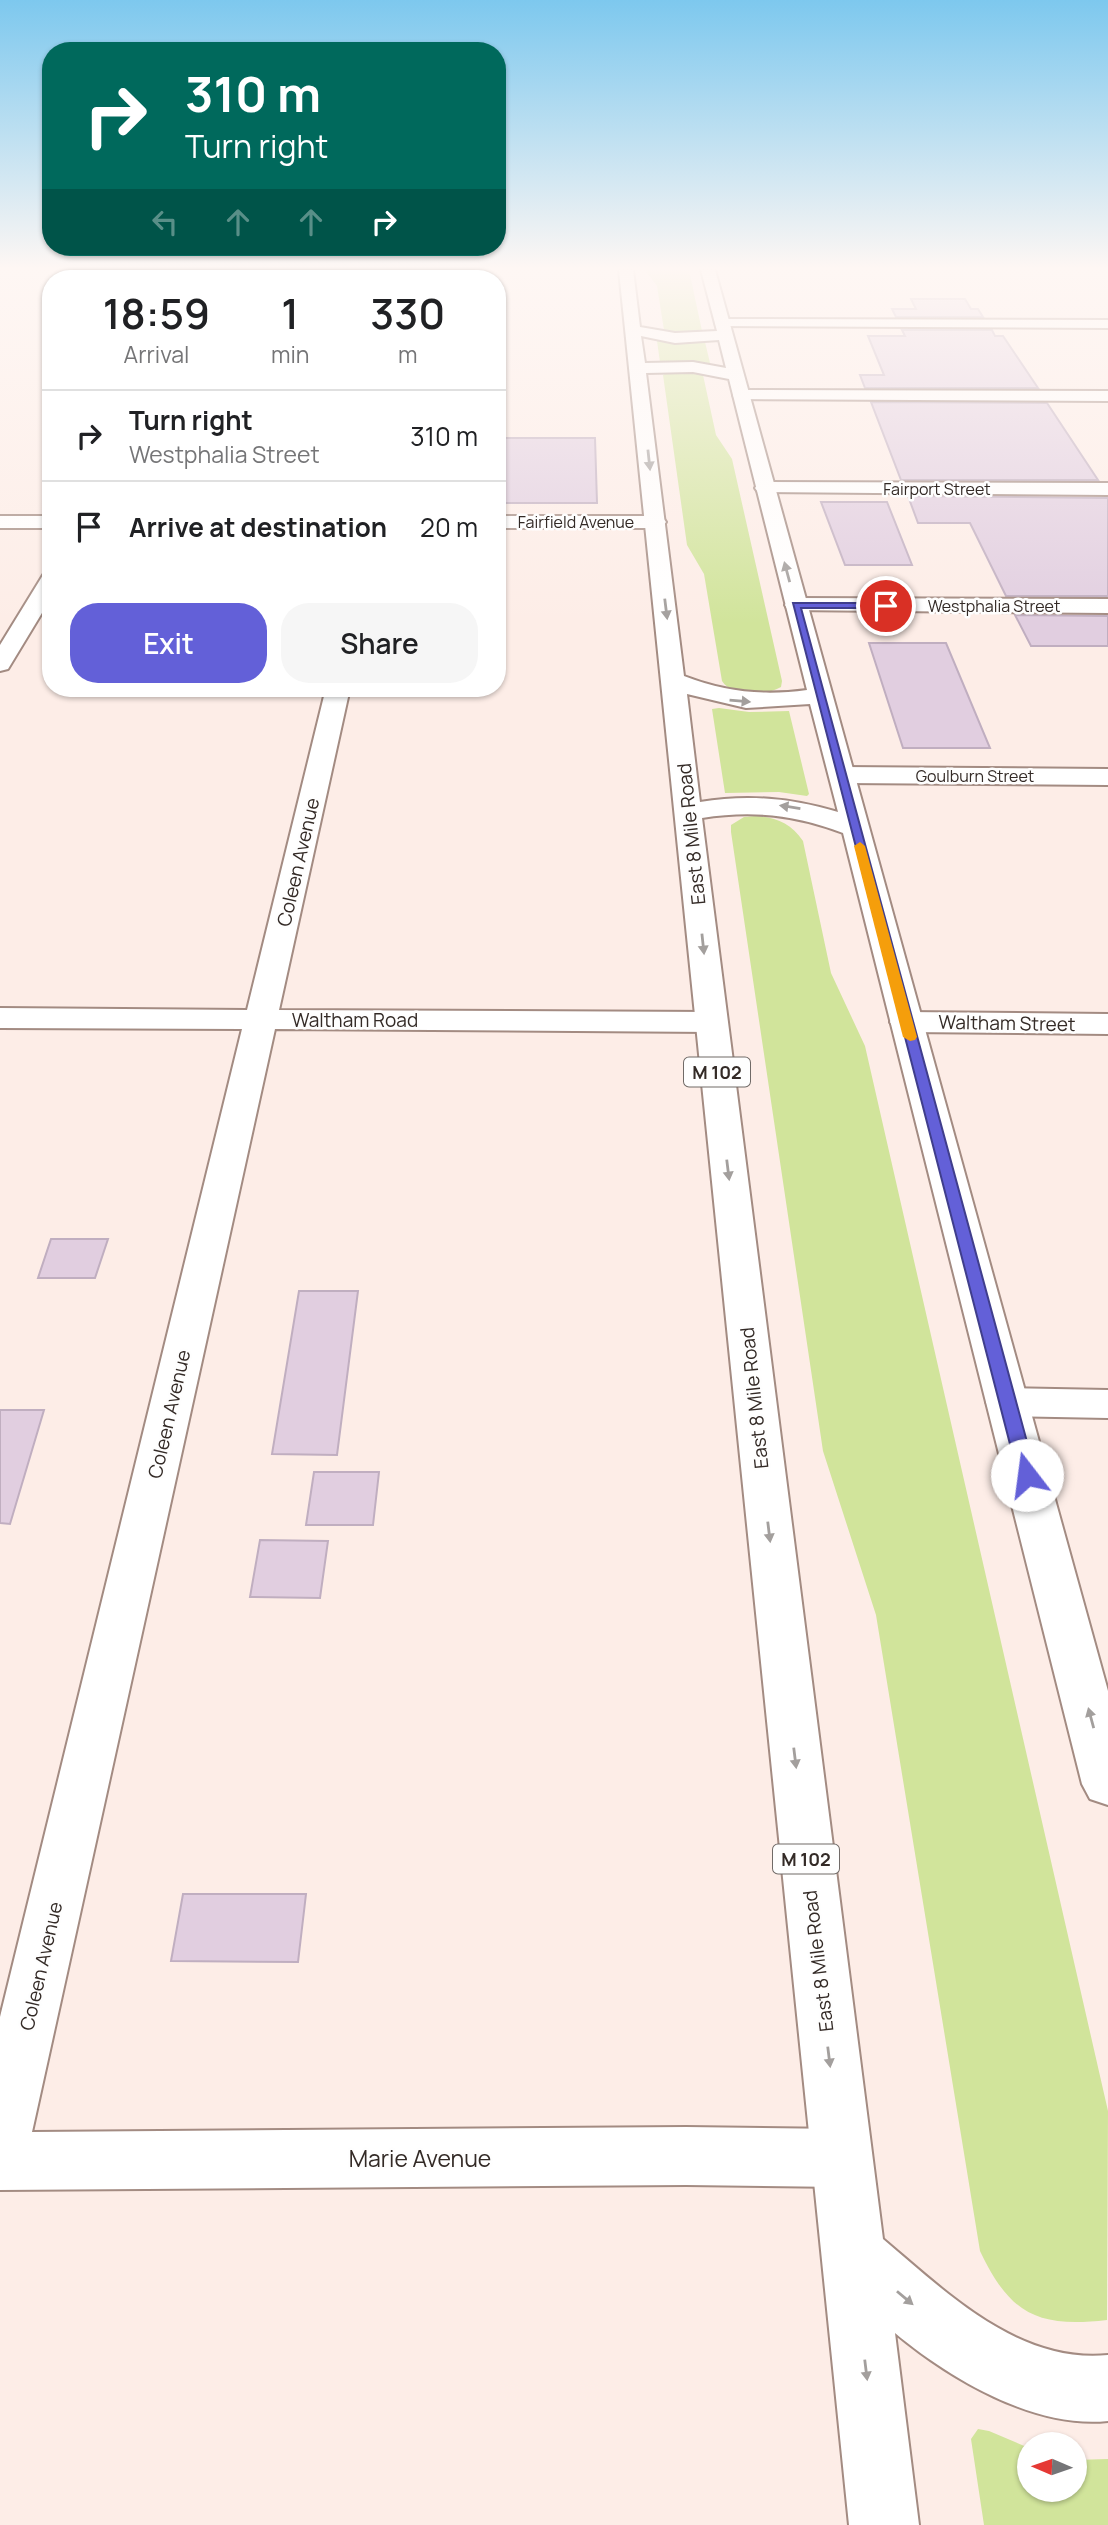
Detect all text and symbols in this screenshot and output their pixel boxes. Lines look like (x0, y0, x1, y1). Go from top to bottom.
text: 310 m (185, 60, 321, 127)
icon: right (70, 70, 161, 161)
text: Turn right (185, 124, 328, 168)
icon: left (146, 203, 184, 241)
icon: ahead (219, 203, 257, 241)
icon: ahead (292, 203, 330, 241)
icon: right (365, 203, 403, 241)
text: 18:59 (103, 284, 210, 342)
text: 1 (281, 284, 299, 342)
text: 330 (370, 284, 445, 342)
text: Arrival (124, 338, 189, 370)
text: min (271, 338, 309, 370)
text: m (398, 338, 417, 370)
text: Turn right (129, 402, 253, 438)
icon: right (70, 417, 108, 455)
text: 310 m (410, 418, 478, 454)
text: Westphalia Street (129, 438, 320, 470)
one-way arrow (643, 449, 654, 471)
street label: Fairport Street (883, 478, 991, 500)
icon: arrive (70, 508, 108, 546)
text: Arrive at destination (129, 509, 387, 545)
text: 20 m (420, 509, 478, 545)
street label: Fairfield Avenue (518, 511, 634, 533)
one-way arrow (781, 561, 792, 583)
pin (856, 576, 916, 636)
icon: arrive (867, 587, 905, 625)
street label: Westphalia Street (928, 595, 1060, 617)
one-way arrow (661, 598, 672, 620)
button: Exit (70, 603, 267, 683)
button: Share (281, 603, 478, 683)
one-way arrow (729, 695, 751, 706)
street label: East 8 Mile Road (671, 762, 711, 906)
street label: Goulburn Street (916, 765, 1034, 787)
street label: Coleen Avenue (271, 795, 325, 929)
one-way arrow (779, 801, 801, 812)
one-way arrow (697, 933, 708, 955)
street label: Waltham Road (292, 1007, 418, 1033)
street label: Waltham Street (938, 1009, 1076, 1037)
road number: M 102 (684, 1058, 750, 1086)
one-way arrow (723, 1159, 734, 1181)
street label: East 8 Mile Road (734, 1326, 774, 1470)
street label: Coleen Avenue (142, 1347, 196, 1481)
position arrow (990, 1438, 1064, 1512)
one-way arrow (763, 1521, 774, 1543)
one-way arrow (1085, 1707, 1096, 1729)
one-way arrow (789, 1747, 800, 1769)
road number: M 102 (773, 1844, 839, 1873)
street label: East 8 Mile Road (796, 1889, 840, 2033)
street label: Coleen Avenue (14, 1899, 68, 2033)
one-way arrow (824, 2046, 835, 2068)
street label: Marie Avenue (349, 2142, 491, 2174)
one-way arrow (896, 2290, 913, 2305)
one-way arrow (861, 2359, 872, 2381)
north arrow (1017, 2432, 1087, 2502)
map controls (1017, 2432, 1087, 2502)

